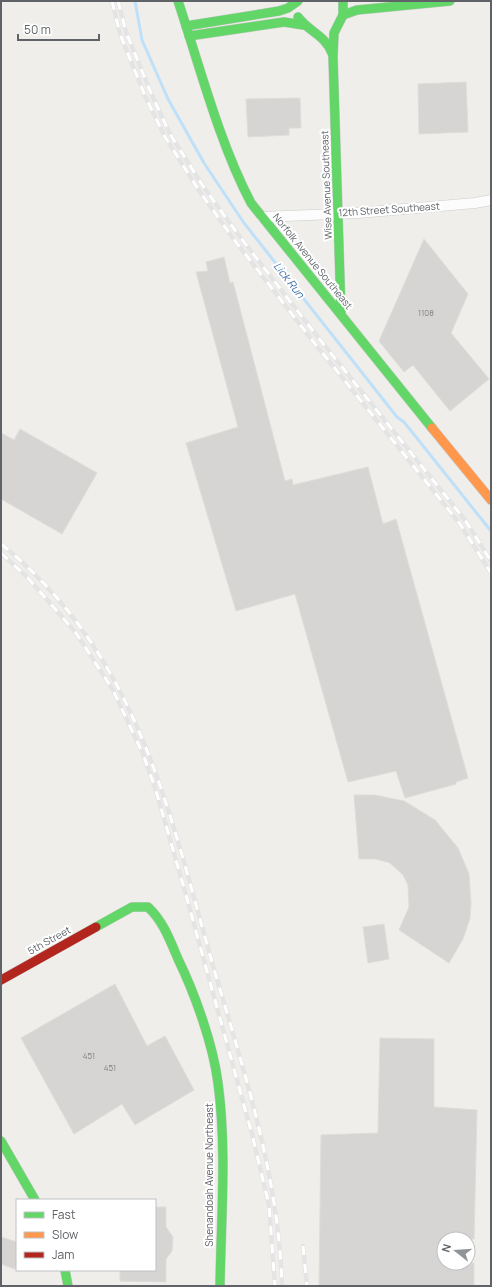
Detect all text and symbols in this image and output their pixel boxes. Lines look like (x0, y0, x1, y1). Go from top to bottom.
scale bar (18, 16, 99, 42)
text: 50 m (24, 21, 51, 38)
street label: Wise Avenue Southeast (317, 130, 335, 240)
street label: 12th Street Southeast (338, 198, 440, 220)
street label: Norfolk Avenue Southeast (270, 210, 356, 312)
water label: Lick Run (271, 259, 308, 301)
house number: 1108 (418, 307, 434, 318)
street label: 5th Street (25, 922, 73, 958)
house number: 451 (83, 1050, 95, 1061)
house number: 451 (104, 1062, 116, 1073)
street label: Shenandoah Avenue Northeast (202, 1103, 216, 1247)
legend (16, 1199, 156, 1271)
text: Fast (52, 1206, 76, 1223)
text: Slow (52, 1226, 78, 1243)
north arrow (436, 1231, 476, 1271)
text: N (438, 1242, 454, 1254)
text: Jam (52, 1246, 74, 1263)

